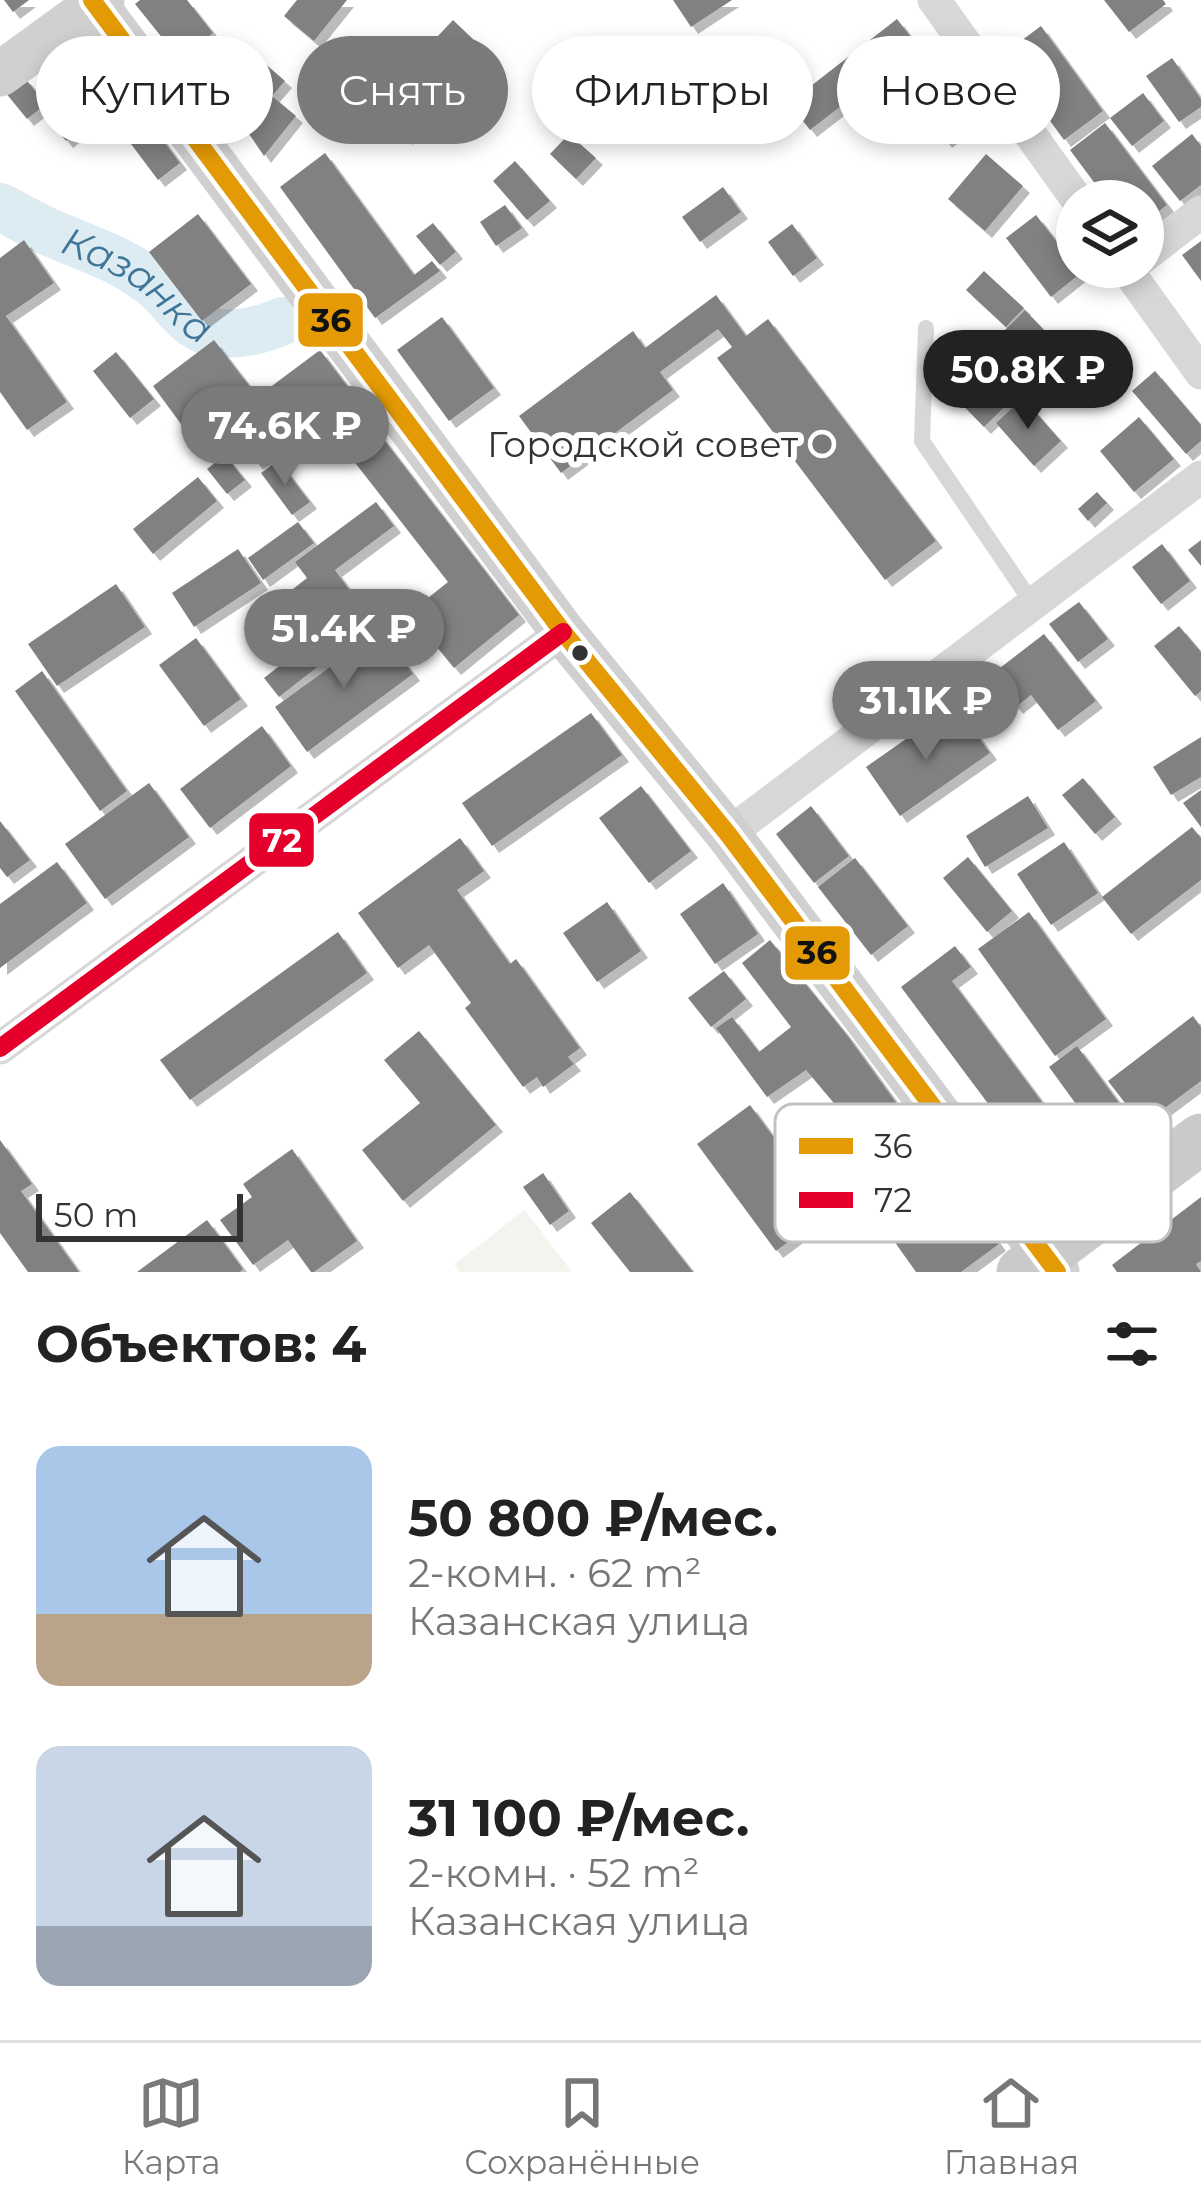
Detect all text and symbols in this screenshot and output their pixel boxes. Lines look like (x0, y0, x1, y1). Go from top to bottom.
chip: Купить (36, 36, 273, 144)
chip: Снять (297, 36, 508, 144)
chip: Фильтры (532, 36, 813, 144)
chip: Новое (837, 36, 1060, 144)
map controls (1056, 180, 1164, 288)
button: layers (1056, 180, 1164, 288)
water label: Казанка (55, 216, 221, 354)
line badge: 36 (296, 291, 365, 349)
text: 36 (310, 300, 351, 340)
pin: 50.8K ₽ (917, 330, 1139, 432)
text: 50.8K ₽ (950, 345, 1106, 393)
pin: 74.6K ₽ (174, 386, 396, 488)
text: 74.6K ₽ (208, 401, 362, 449)
place label: Городской совет (487, 422, 798, 466)
marker: Городской совет (809, 431, 835, 457)
pin: 51.4K ₽ (233, 589, 455, 691)
text: 51.4K ₽ (271, 604, 417, 652)
unlabelled marker (569, 642, 591, 664)
pin: 31.1K ₽ (815, 661, 1037, 763)
text: 31.1K ₽ (859, 676, 993, 724)
line badge: 72 (247, 811, 316, 869)
text: 72 (262, 820, 302, 860)
line badge: 36 (783, 924, 852, 982)
text: 36 (796, 932, 837, 972)
legend (775, 1104, 1171, 1242)
text: 36 (874, 1126, 913, 1166)
text: 72 (874, 1180, 912, 1220)
scale bar (36, 1188, 243, 1241)
text: 50 m (54, 1195, 138, 1235)
icon: filters (1099, 1311, 1165, 1377)
text: Объектов: 4 (36, 1313, 367, 1375)
text: 50 800 ₽/мес. (408, 1487, 778, 1549)
icon: home (132, 1494, 276, 1638)
text: 2-комн. · 62 m² (408, 1549, 701, 1597)
text: Казанская улица (408, 1597, 750, 1645)
text: 31 100 ₽/мес. (408, 1787, 749, 1849)
icon: home (132, 1794, 276, 1938)
text: 2-комн. · 52 m² (408, 1849, 700, 1897)
text: Казанская улица (408, 1897, 750, 1945)
tab: Карта (122, 2070, 221, 2182)
tab: Сохранённые (464, 2070, 700, 2182)
tab: Главная (944, 2070, 1079, 2182)

